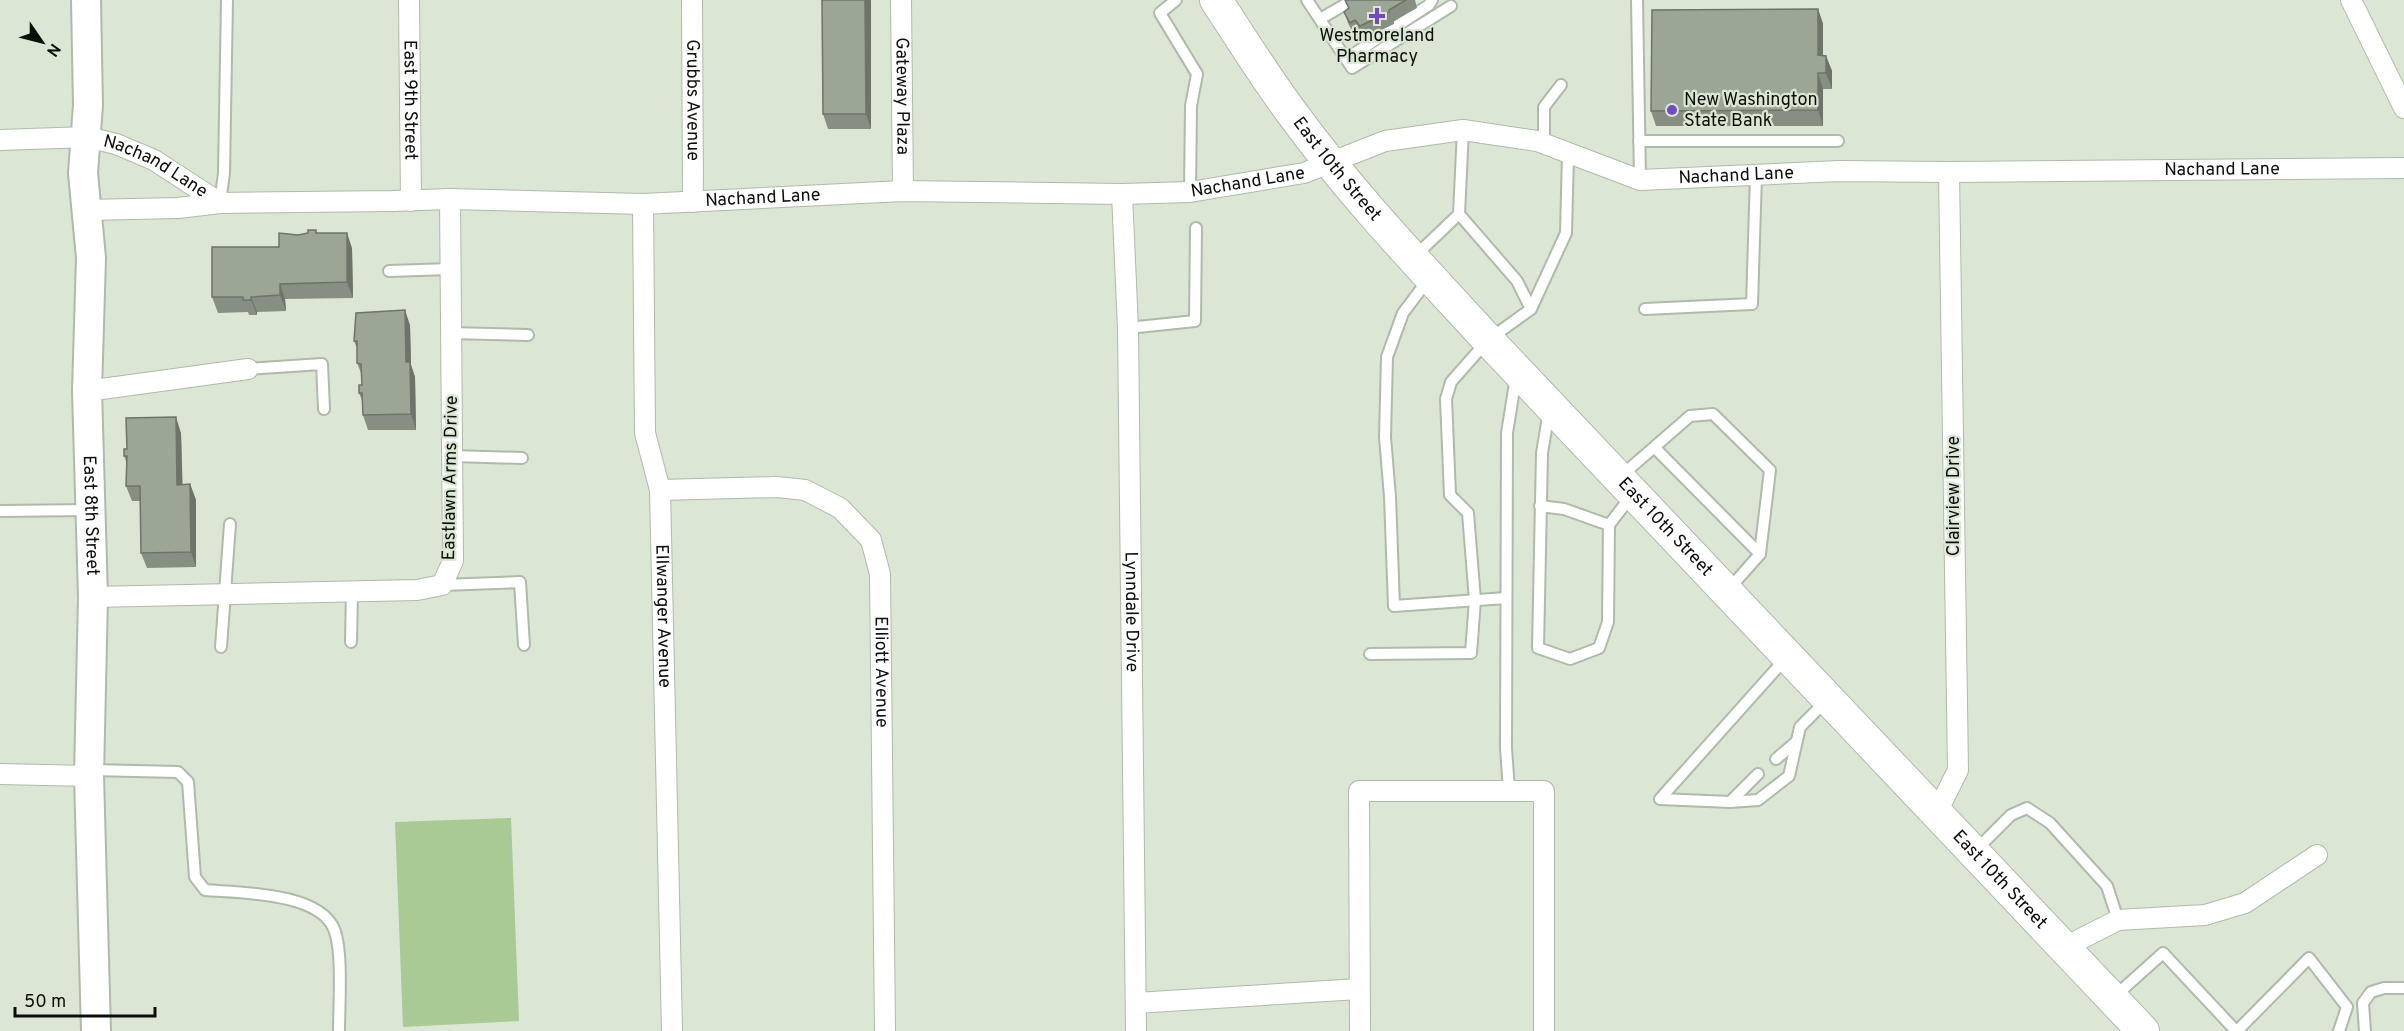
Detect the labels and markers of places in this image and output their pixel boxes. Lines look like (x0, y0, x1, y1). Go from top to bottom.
marker: Westmoreland Pharmacy (1370, 9, 1384, 23)
place label: Westmoreland Pharmacy (1319, 25, 1435, 69)
place label: New Washington State Bank (1684, 89, 1818, 133)
marker: New Washington State Bank (1665, 103, 1679, 117)

